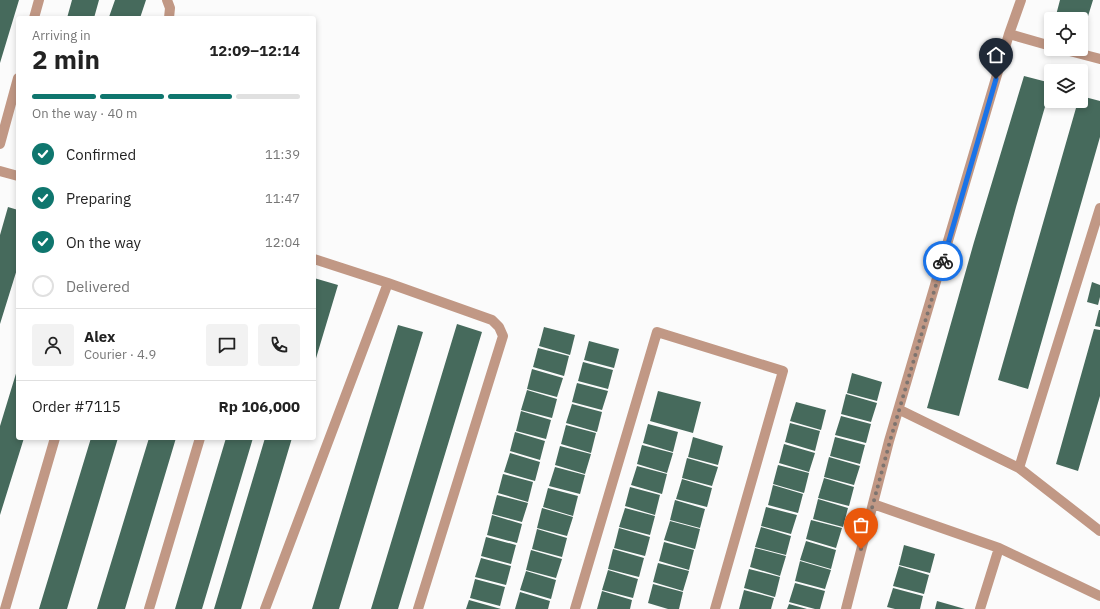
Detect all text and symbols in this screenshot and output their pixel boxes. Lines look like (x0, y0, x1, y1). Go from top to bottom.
map controls (1044, 12, 1088, 108)
button: locate (1044, 12, 1088, 56)
text: Arriving in (32, 27, 91, 44)
pin (979, 38, 1013, 79)
text: 12:09–12:14 (209, 41, 300, 60)
text: 2 min (32, 42, 100, 76)
icon: home (985, 44, 1007, 66)
button: layers (1044, 64, 1088, 108)
text: On the way · 40 m (32, 105, 137, 122)
icon: check (32, 143, 54, 165)
text: Confirmed (66, 145, 136, 164)
text: 11:39 (265, 146, 300, 163)
icon: check (32, 187, 54, 209)
text: Preparing (66, 189, 131, 208)
text: 11:47 (265, 190, 300, 207)
icon: check (32, 231, 54, 253)
text: On the way (66, 233, 141, 252)
text: 12:04 (265, 234, 300, 251)
courier (923, 241, 963, 281)
icon: bike (932, 250, 954, 272)
text: Delivered (66, 277, 130, 296)
button: person (32, 324, 74, 366)
button: chat (206, 324, 248, 366)
button: phone (258, 324, 300, 366)
text: Alex (84, 327, 115, 346)
text: Courier · 4.9 (84, 346, 156, 363)
text: Order #7115 (32, 397, 121, 416)
text: Rp 106,000 (219, 397, 300, 416)
pin (844, 508, 878, 549)
icon: bag (850, 514, 872, 536)

